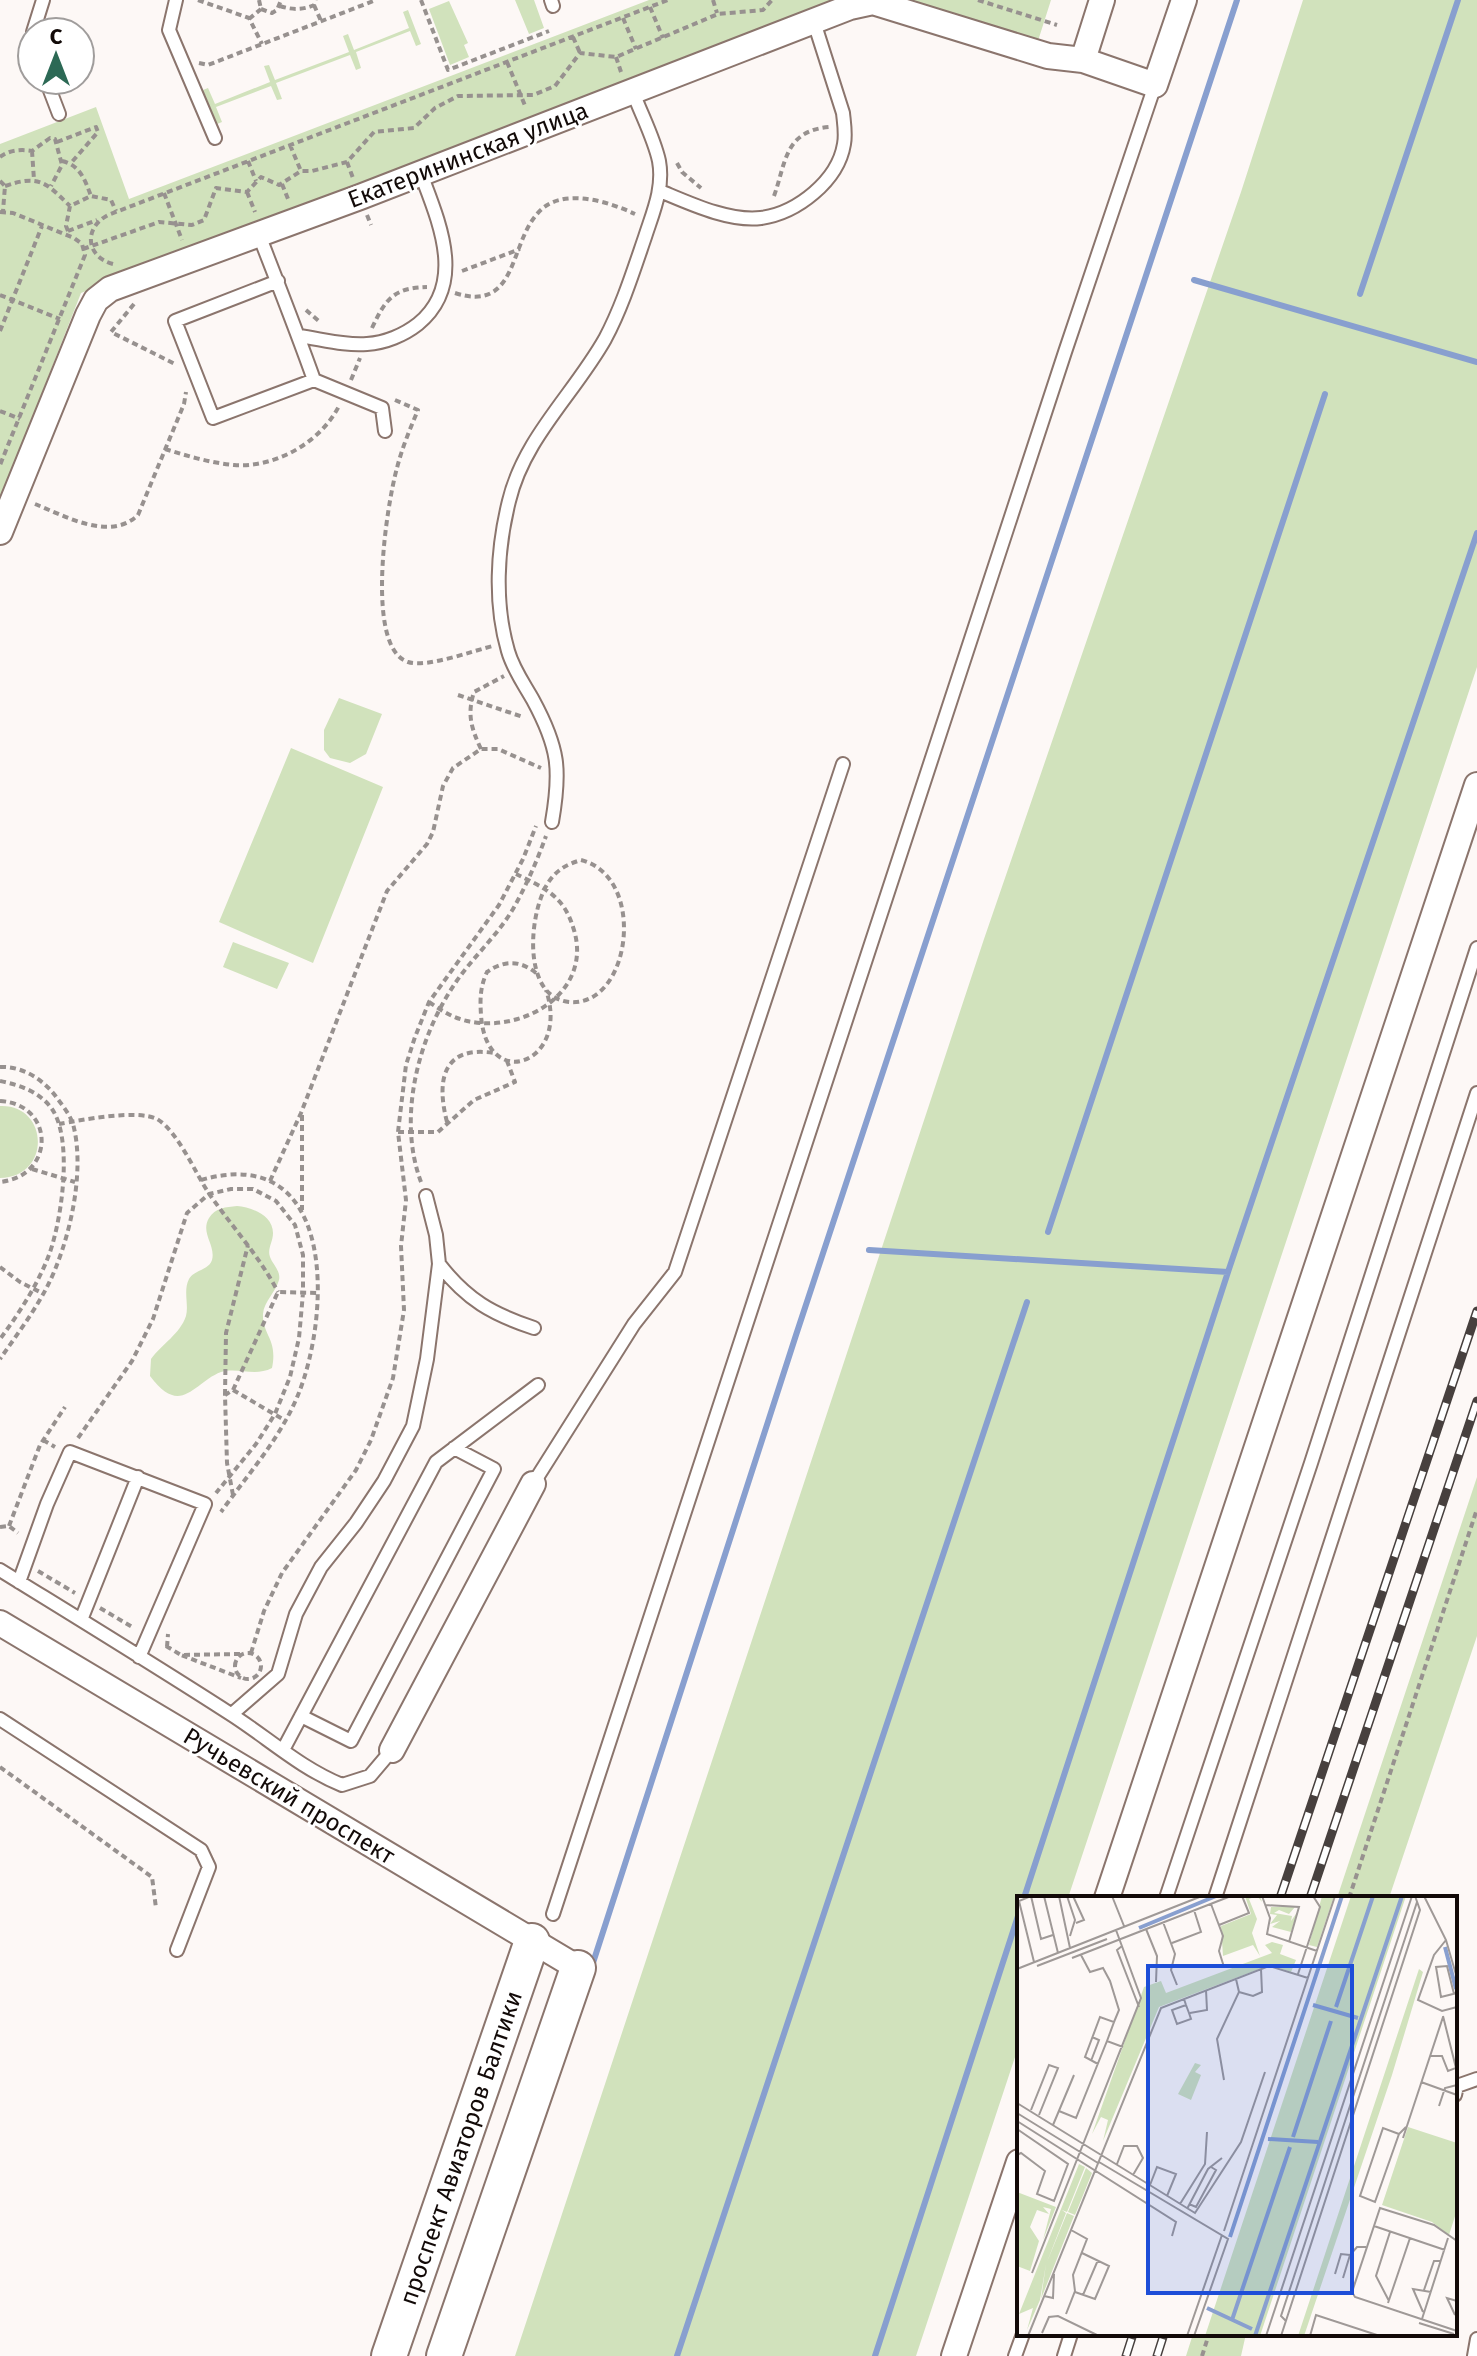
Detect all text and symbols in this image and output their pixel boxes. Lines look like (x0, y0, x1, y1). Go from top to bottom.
north arrow (16, 16, 96, 96)
text: С (50, 23, 63, 50)
street label: Екатерининская улица (344, 96, 592, 214)
street label: Ручьевский проспект (178, 1722, 400, 1870)
inset map (1017, 1896, 1457, 2336)
street label: проспект Авиаторов Балтики (394, 1987, 528, 2309)

